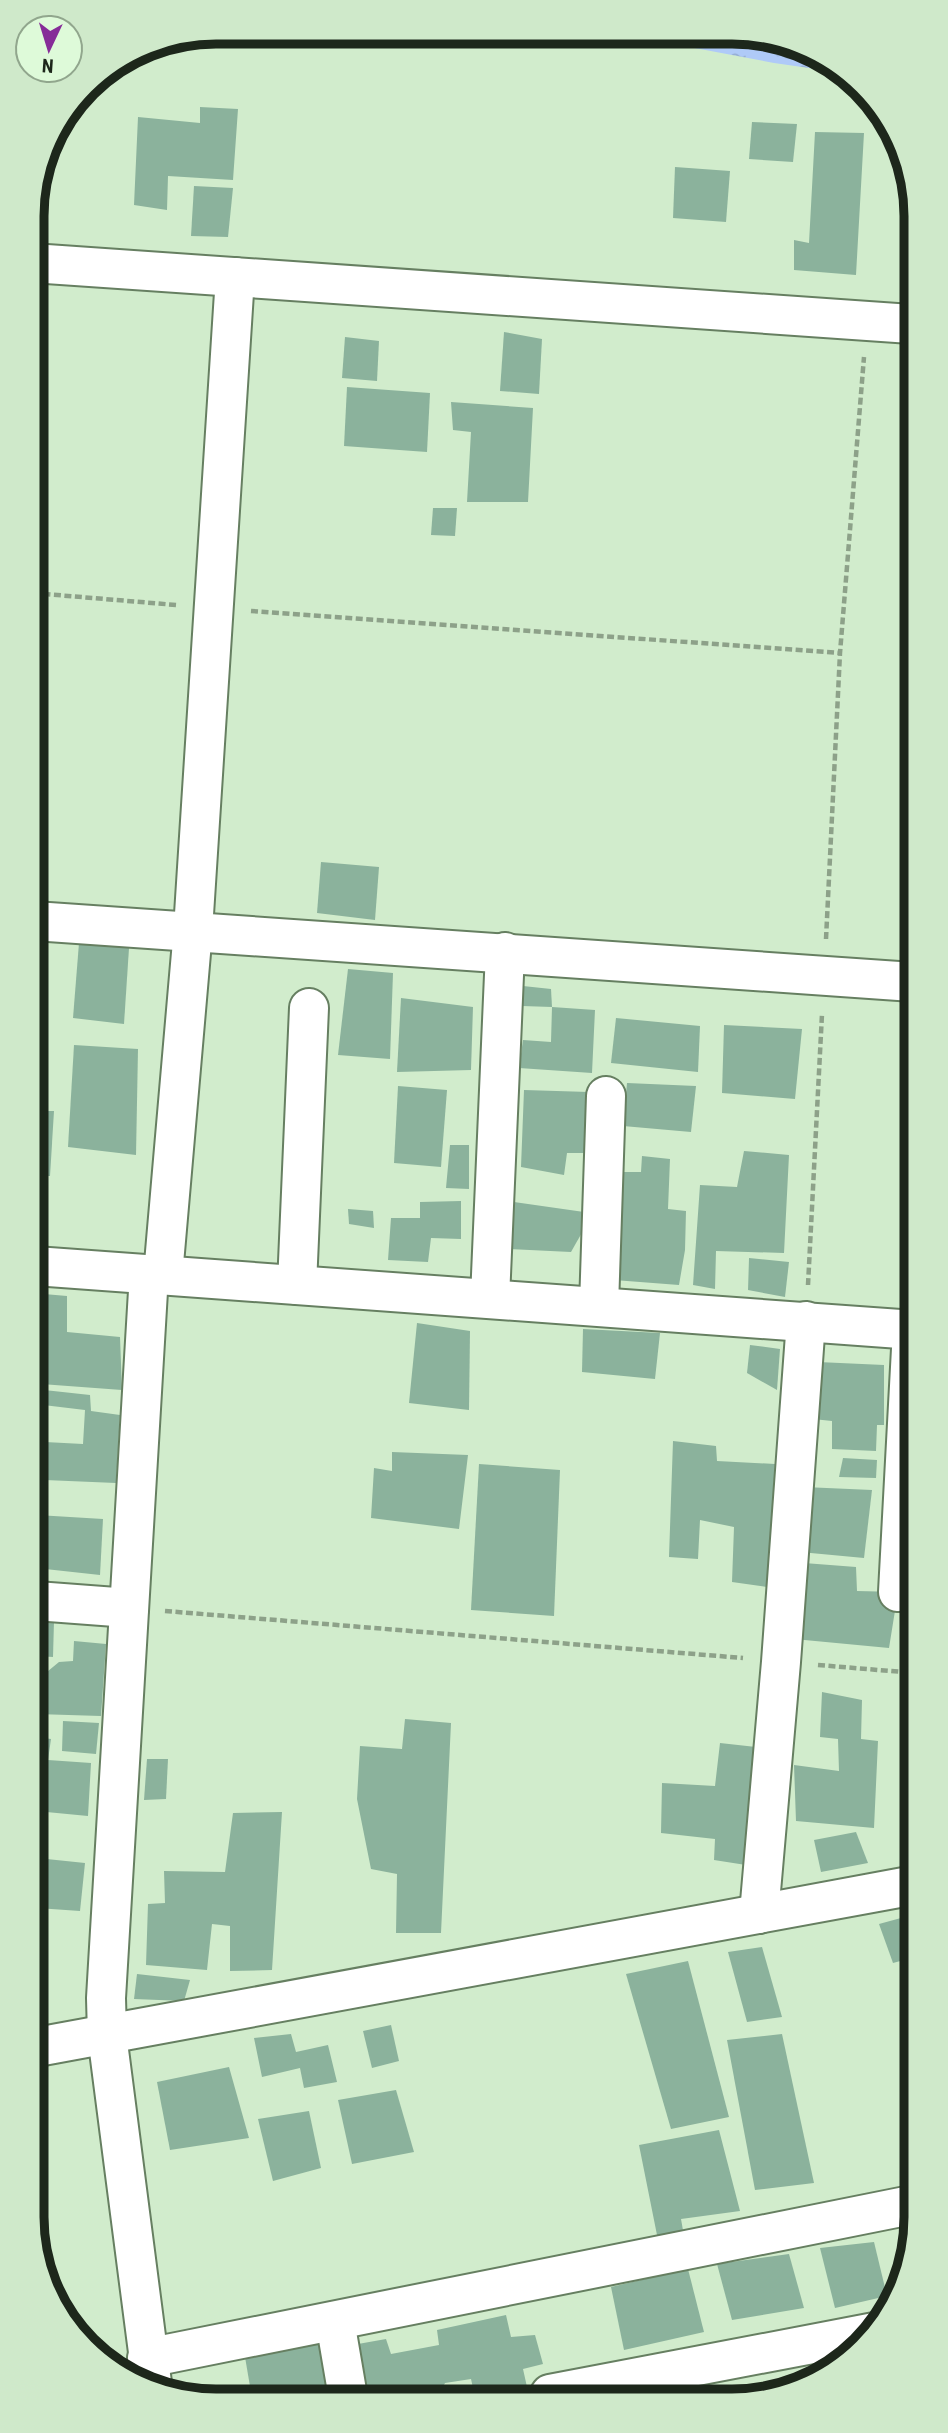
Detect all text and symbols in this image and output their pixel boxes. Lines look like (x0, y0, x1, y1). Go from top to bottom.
north arrow (14, 14, 84, 84)
text: N (41, 54, 54, 77)

